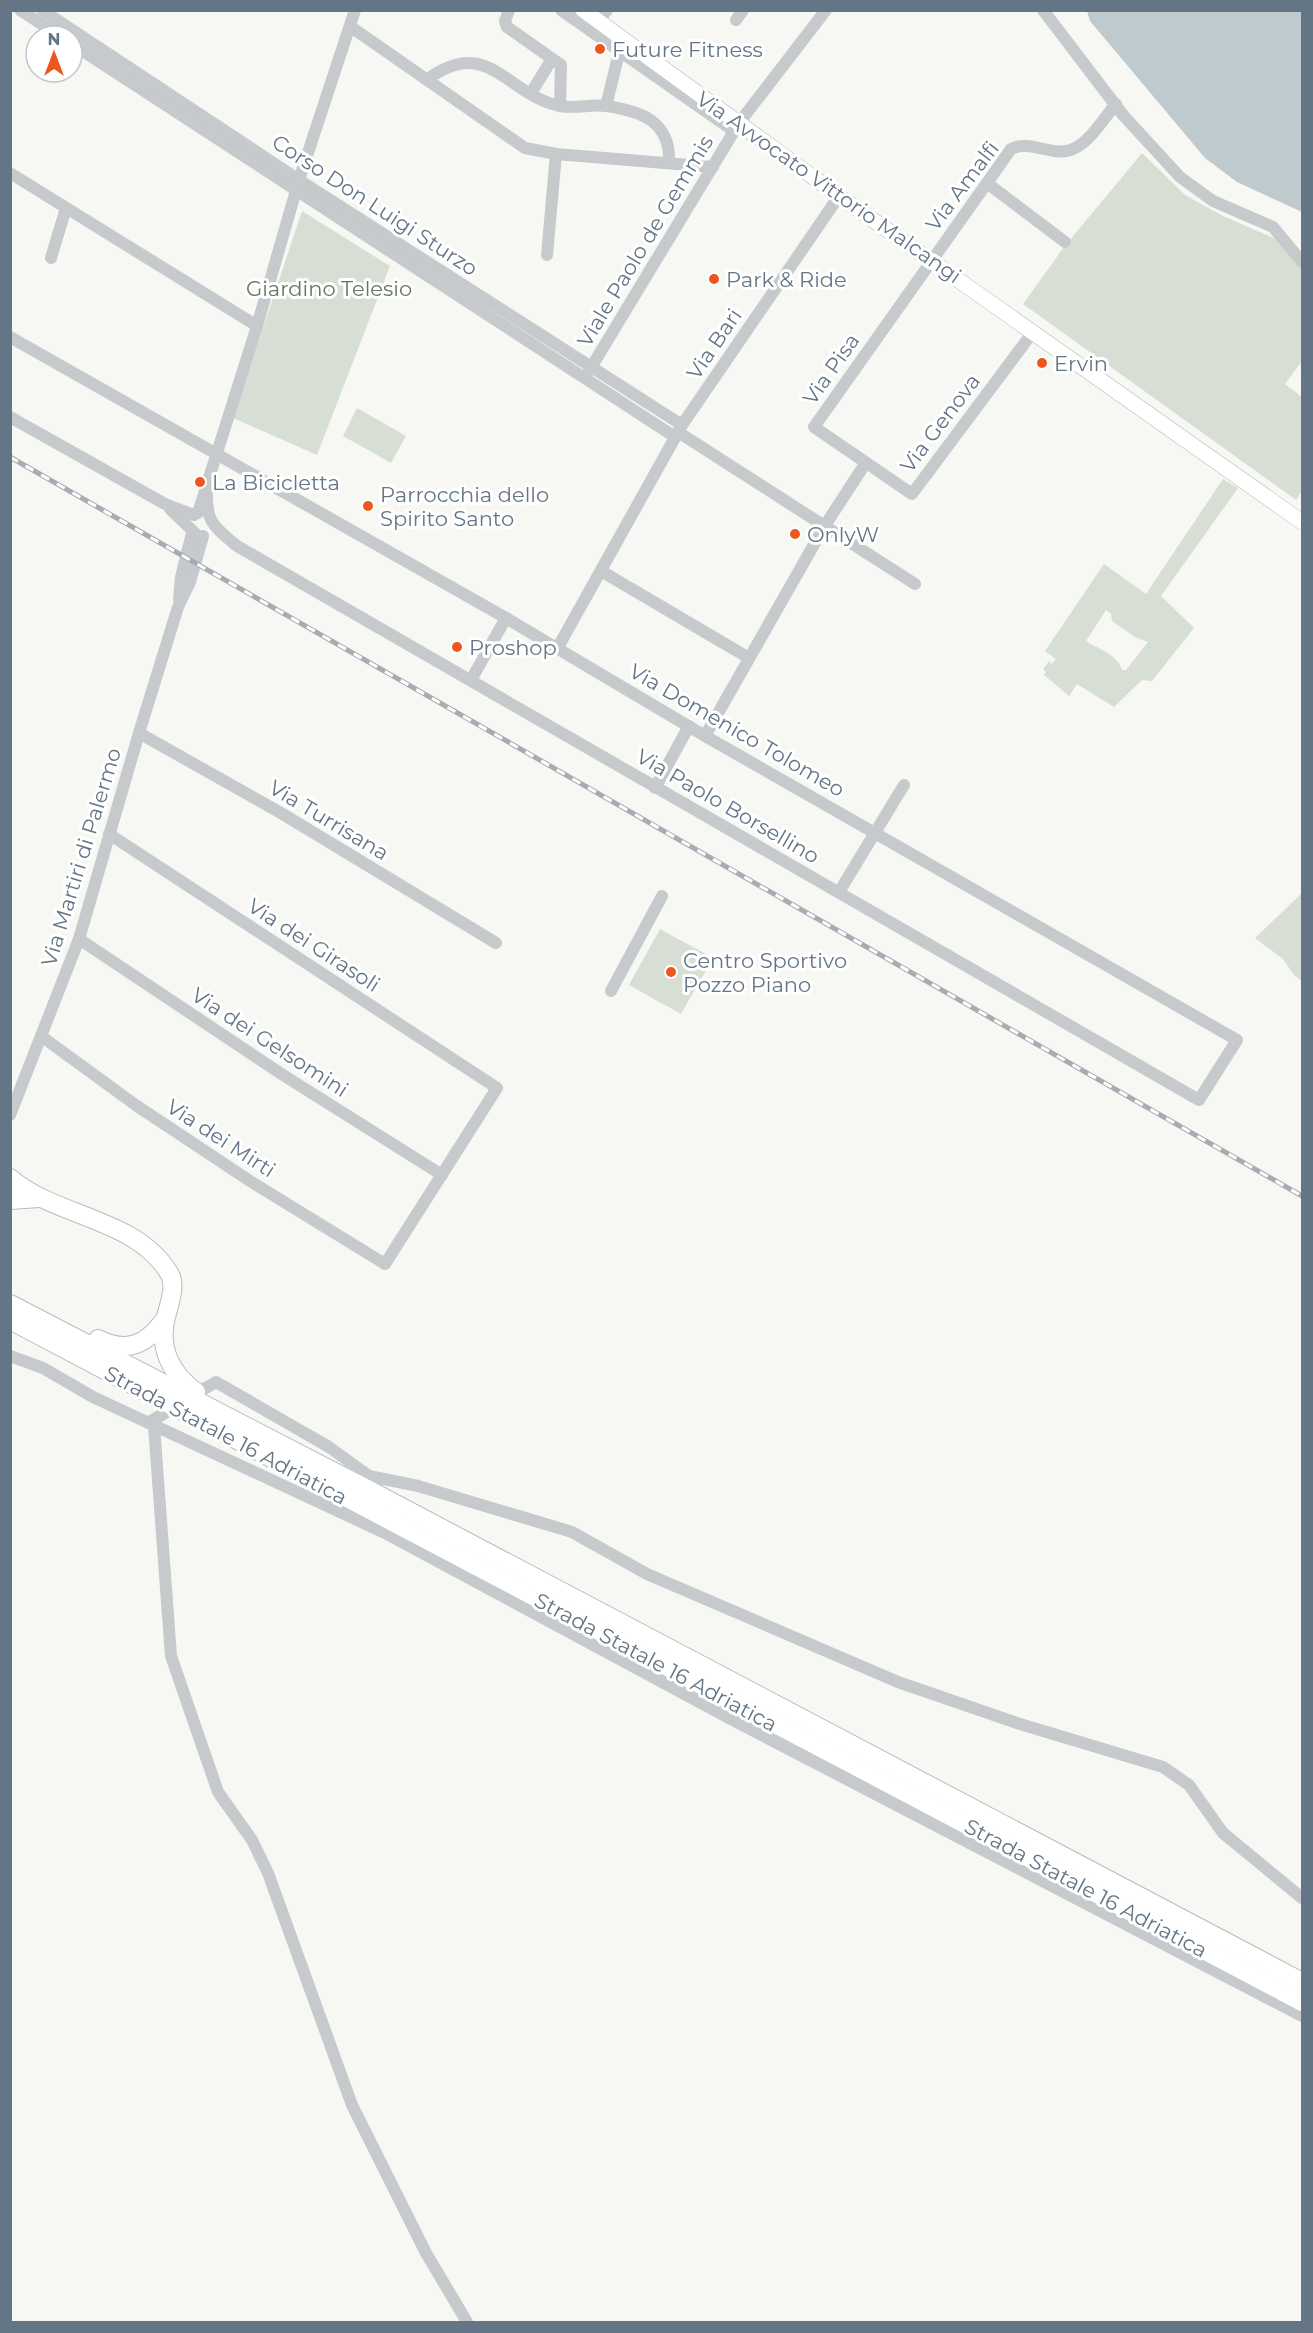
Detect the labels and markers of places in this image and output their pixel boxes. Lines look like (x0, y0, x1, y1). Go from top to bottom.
place label: Future Fitness (612, 37, 763, 62)
marker: Future Fitness (593, 42, 607, 56)
place label: Park & Ride (726, 267, 847, 292)
marker: Park & Ride (707, 272, 721, 286)
place label: Ervin (1054, 351, 1108, 376)
marker: Ervin (1035, 356, 1049, 370)
place label: La Bicicletta (212, 470, 340, 495)
marker: La Bicicletta (193, 475, 207, 489)
place label: Parrocchia dello Spirito Santo (380, 482, 549, 531)
marker: Parrocchia dello Spirito Santo (361, 499, 375, 513)
place label: OnlyW (807, 522, 879, 547)
marker: OnlyW (788, 527, 802, 541)
place label: Proshop (469, 635, 557, 660)
marker: Proshop (450, 640, 464, 654)
place label: Centro Sportivo Pozzo Piano (683, 948, 847, 997)
marker: Centro Sportivo Pozzo Piano (664, 965, 678, 979)

